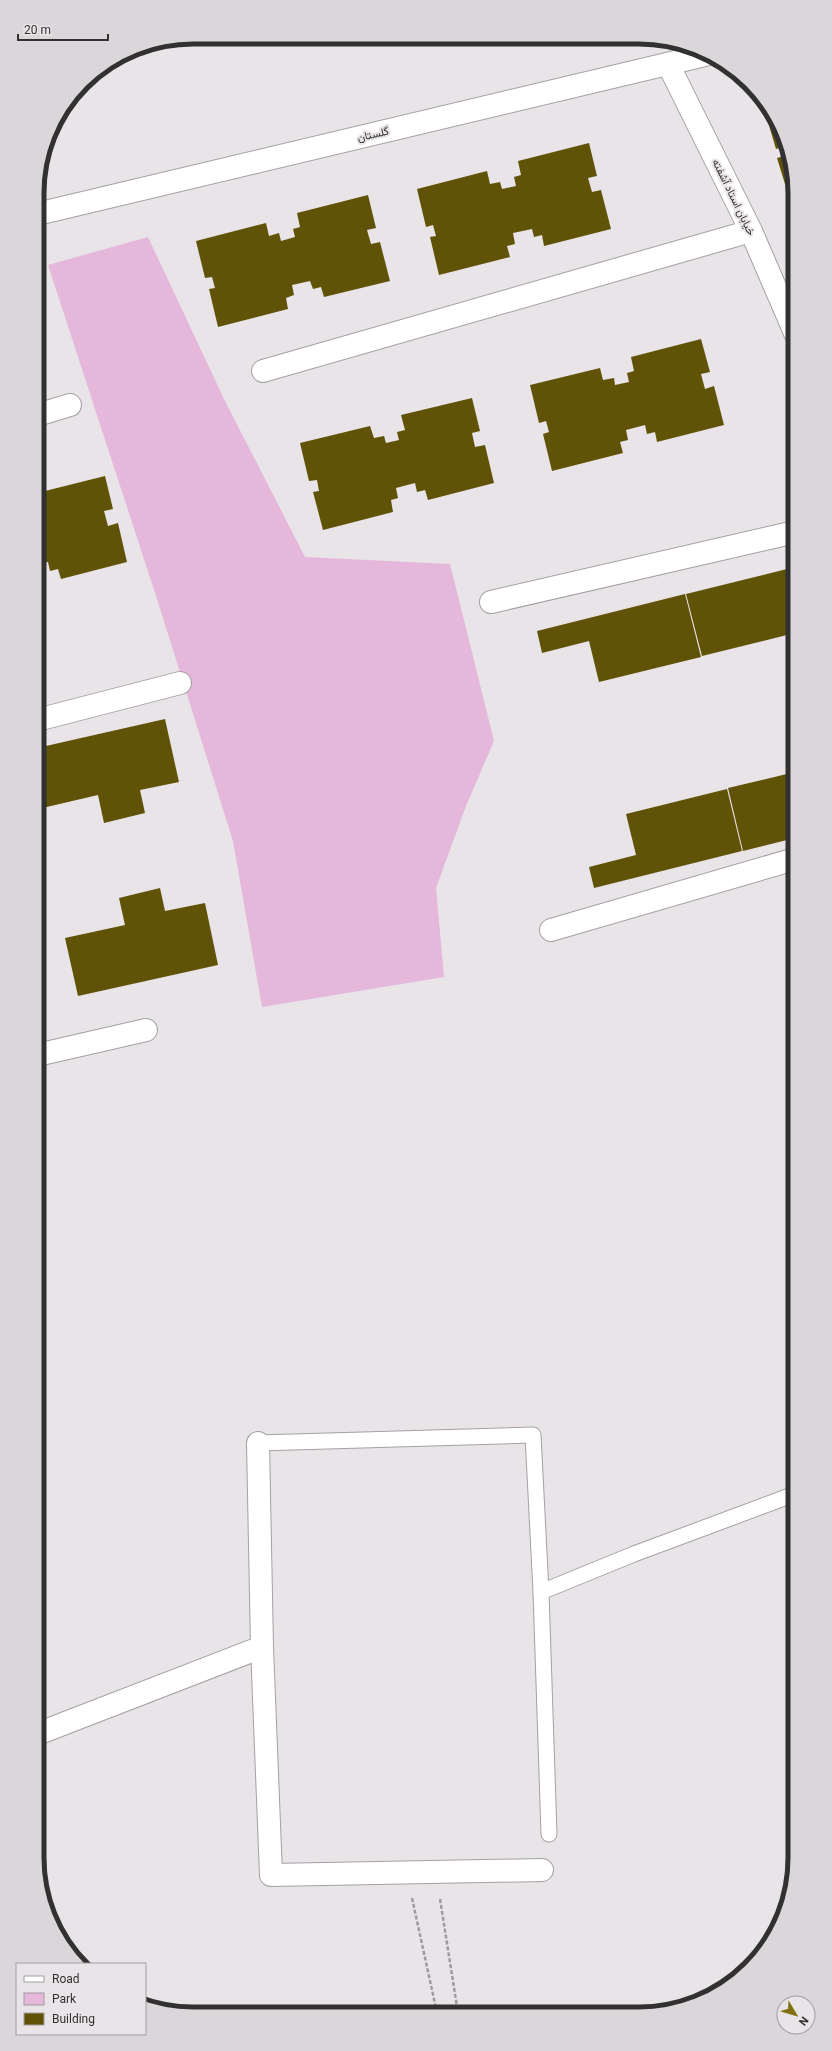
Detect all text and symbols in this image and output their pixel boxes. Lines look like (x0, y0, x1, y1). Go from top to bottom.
scale bar (18, 16, 108, 42)
text: 20 m (24, 23, 51, 37)
street label: گلستان (356, 125, 390, 144)
street label: خیابان استاد آشفته (709, 157, 758, 238)
legend (16, 1963, 146, 2035)
text: Road (52, 1972, 80, 1986)
text: Park (52, 1992, 77, 2006)
north arrow (776, 1995, 816, 2035)
text: Building (52, 2012, 95, 2026)
text: N (796, 2014, 811, 2028)

